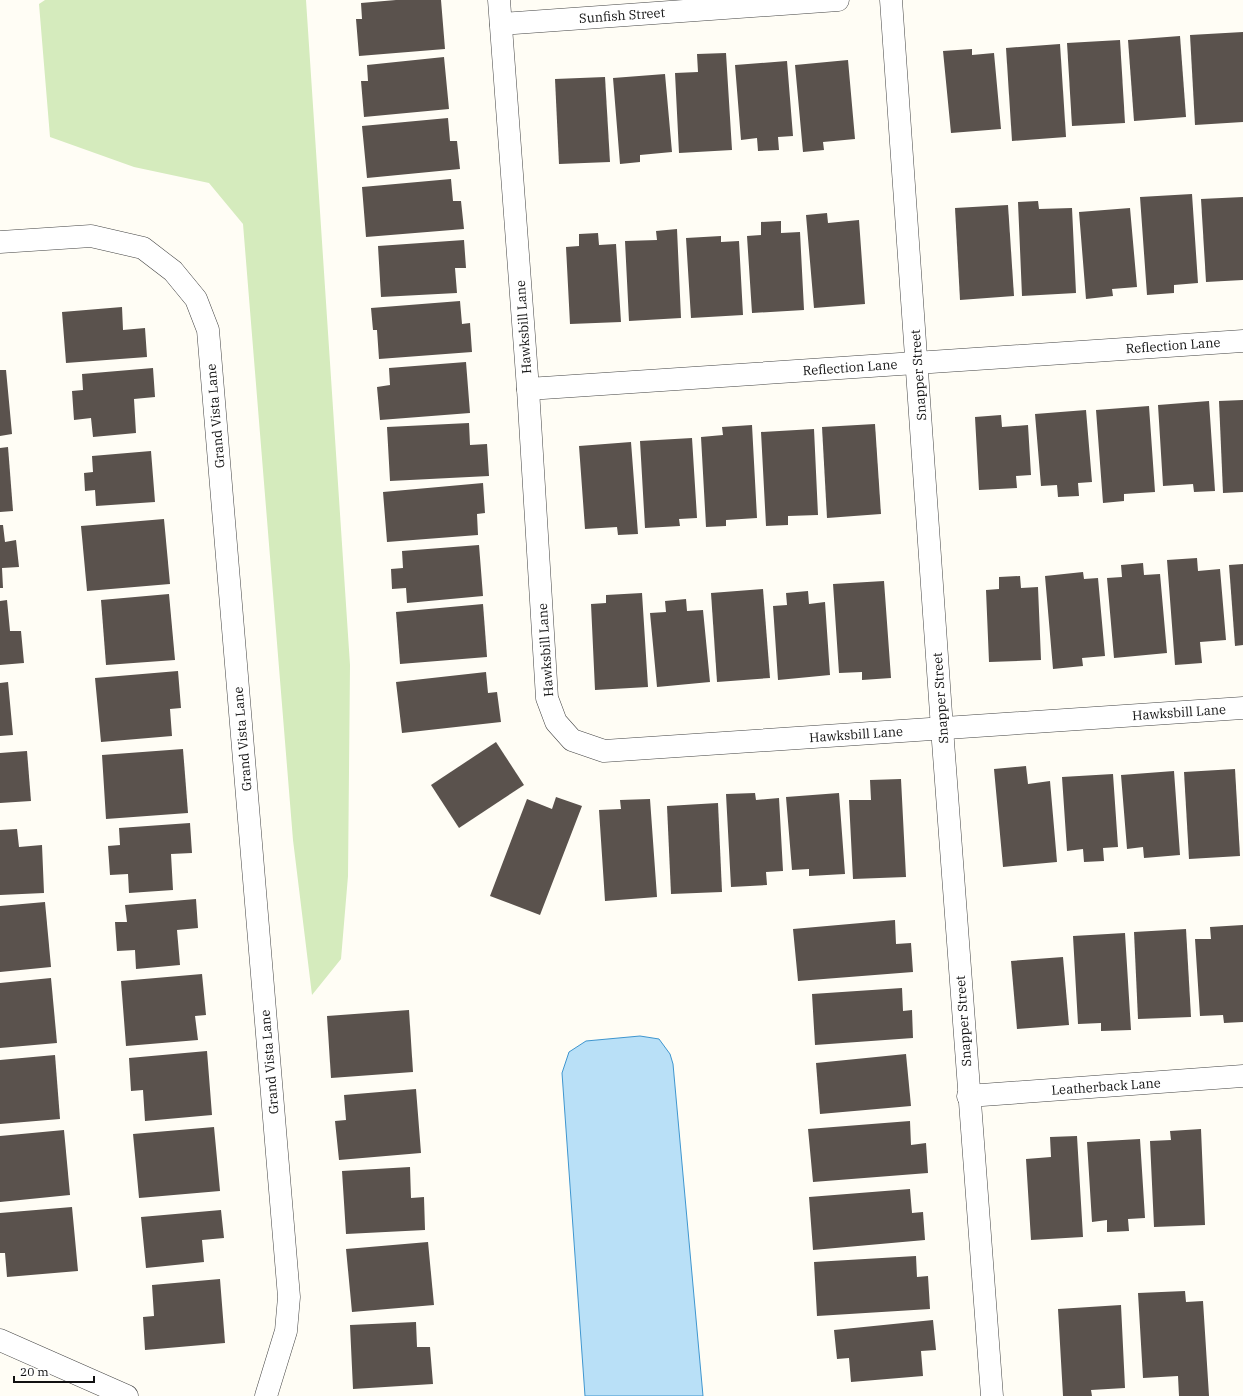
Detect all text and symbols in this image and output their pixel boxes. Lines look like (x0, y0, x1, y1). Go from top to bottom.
street label: Sunfish Street (578, 4, 666, 27)
street label: Hawksbill Lane (512, 279, 535, 374)
street label: Snapper Street (907, 328, 930, 421)
street label: Reflection Lane (1125, 334, 1221, 357)
street label: Reflection Lane (802, 356, 898, 379)
street label: Grand Vista Lane (202, 363, 229, 469)
street label: Hawksbill Lane (534, 602, 557, 697)
street label: Snapper Street (929, 651, 952, 744)
street label: Grand Vista Lane (229, 686, 256, 792)
street label: Hawksbill Lane (1132, 701, 1227, 724)
street label: Hawksbill Lane (809, 723, 904, 746)
street label: Snapper Street (952, 974, 975, 1067)
street label: Grand Vista Lane (256, 1009, 283, 1115)
street label: Leatherback Lane (1051, 1074, 1161, 1099)
scale bar (14, 1358, 94, 1384)
text: 20 m (20, 1364, 49, 1379)

